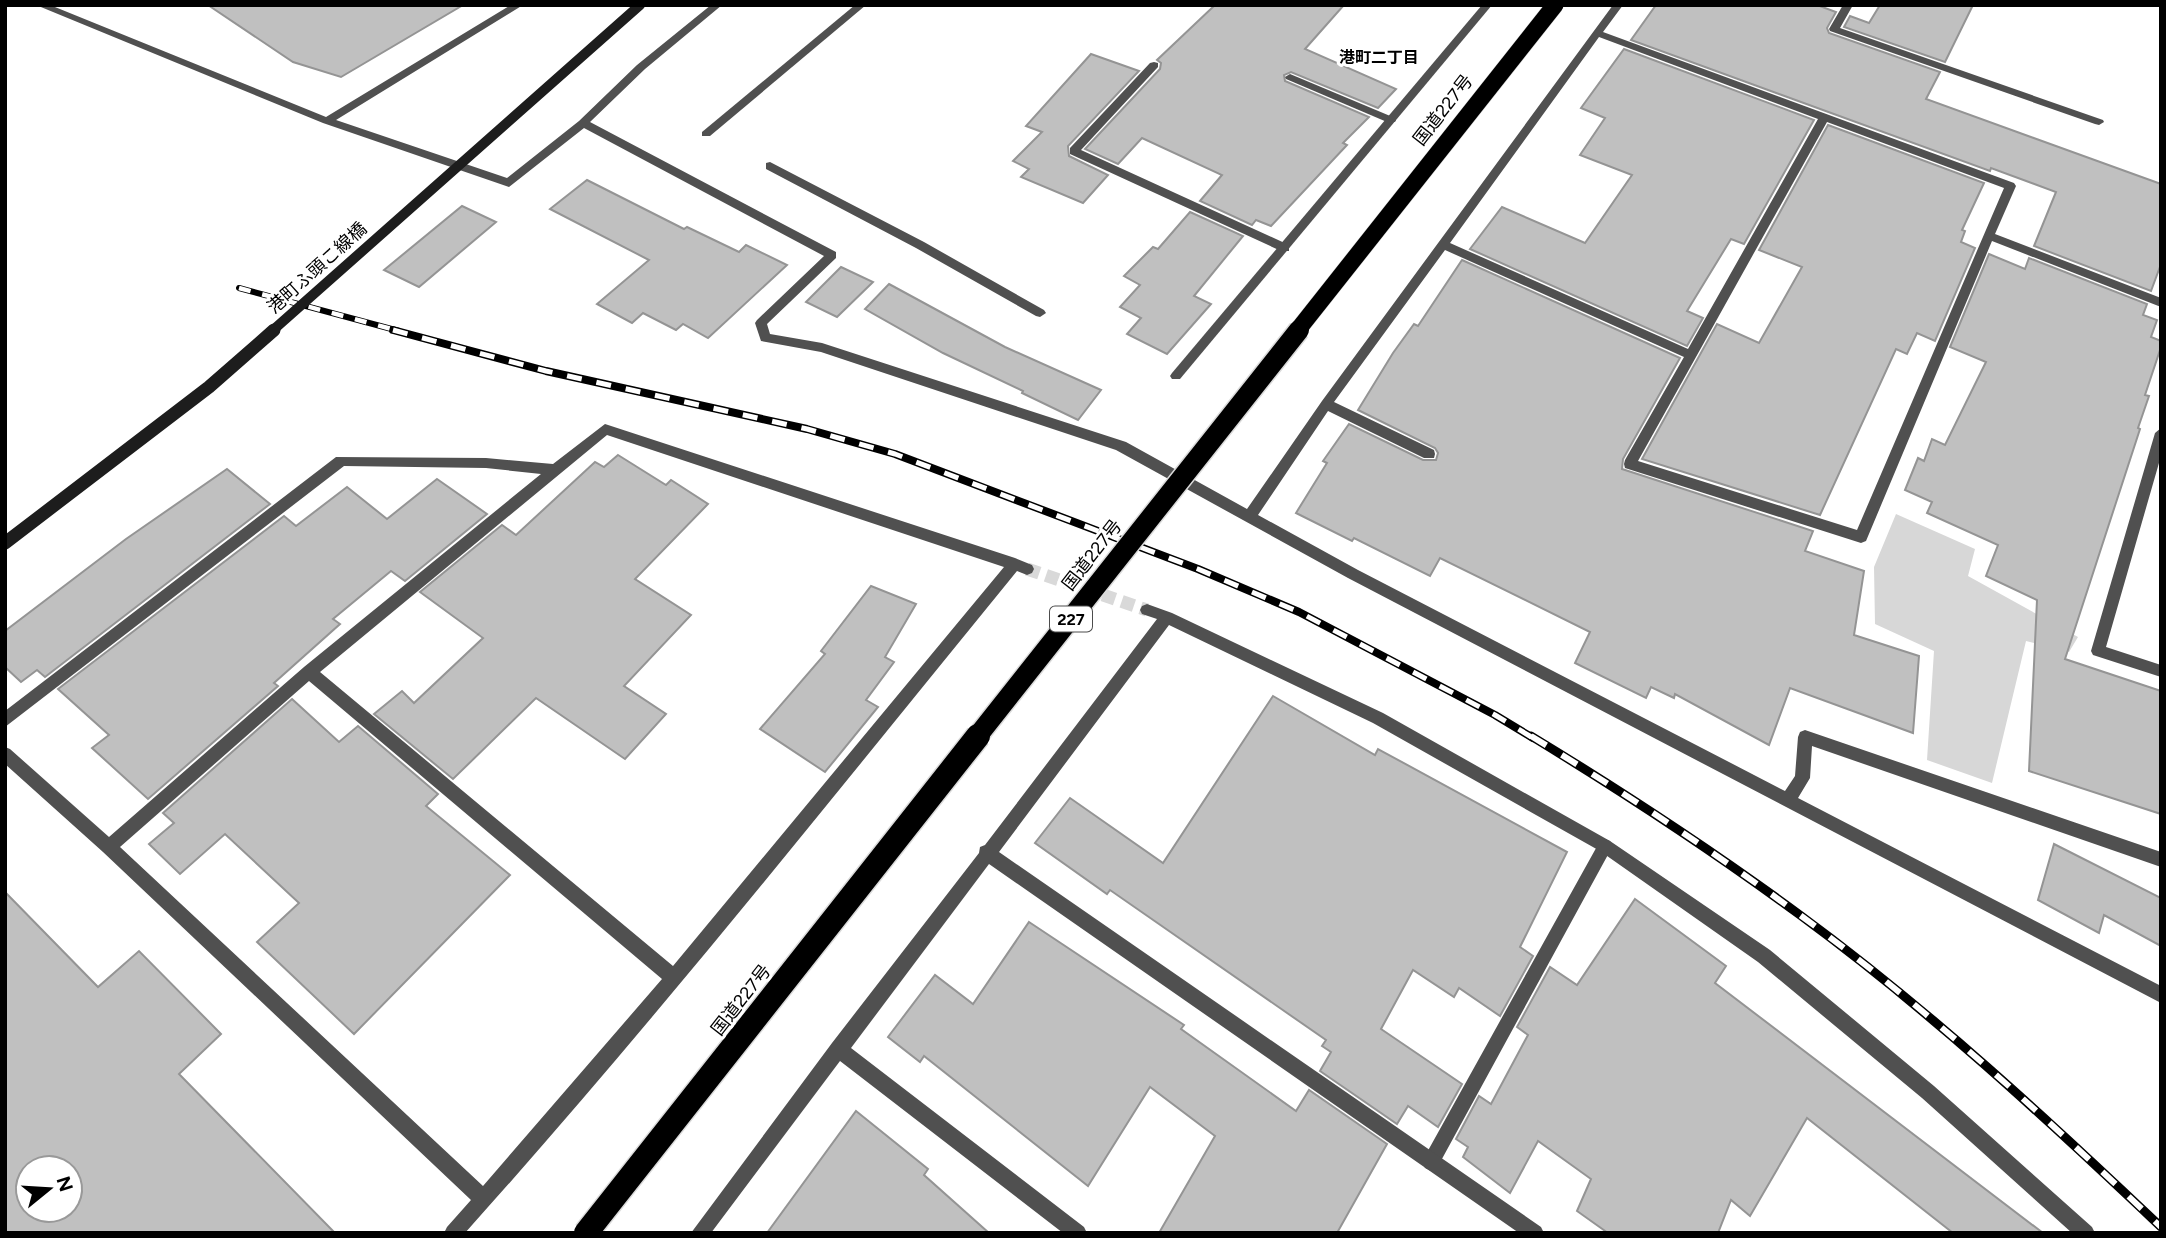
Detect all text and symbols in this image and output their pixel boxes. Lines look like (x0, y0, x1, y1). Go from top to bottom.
district label: 港町二丁目 (1339, 48, 1419, 67)
street label: 国道227号 (1409, 70, 1477, 150)
street label: 港町ふ頭こ線橋 (263, 218, 371, 318)
street label: 国道227号 (1058, 515, 1126, 595)
road number: 227 (1050, 606, 1092, 632)
street label: 国道227号 (707, 960, 775, 1040)
north arrow (14, 1154, 84, 1224)
text: N (51, 1173, 78, 1194)

